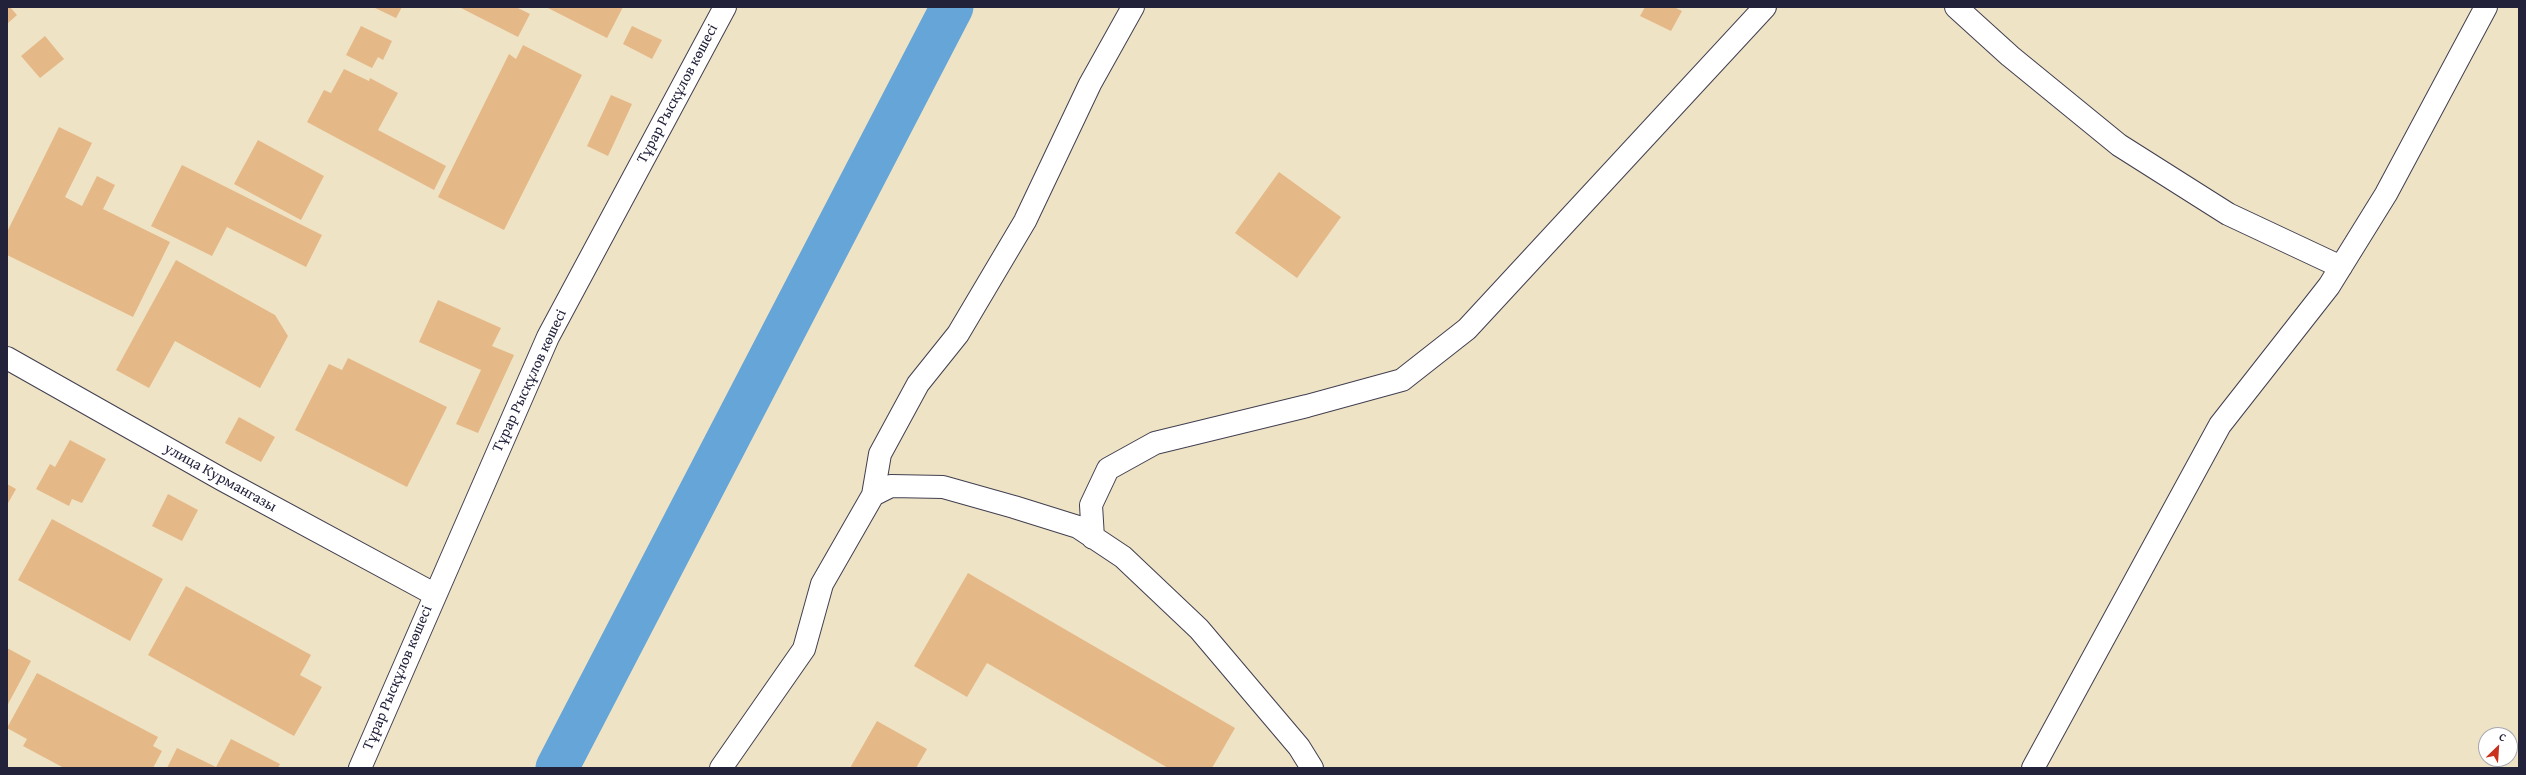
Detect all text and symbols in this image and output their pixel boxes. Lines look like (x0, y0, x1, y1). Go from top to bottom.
street label: Тұрар Рысқұлов көшесі (634, 21, 722, 167)
street label: Тұрар Рысқұлов көшесі (489, 307, 571, 455)
street label: улица Курмангазы (161, 440, 279, 516)
street label: Тұрар Рысқұлов көшесі (359, 603, 437, 753)
north arrow (2478, 727, 2518, 767)
text: С (2496, 728, 2509, 746)

